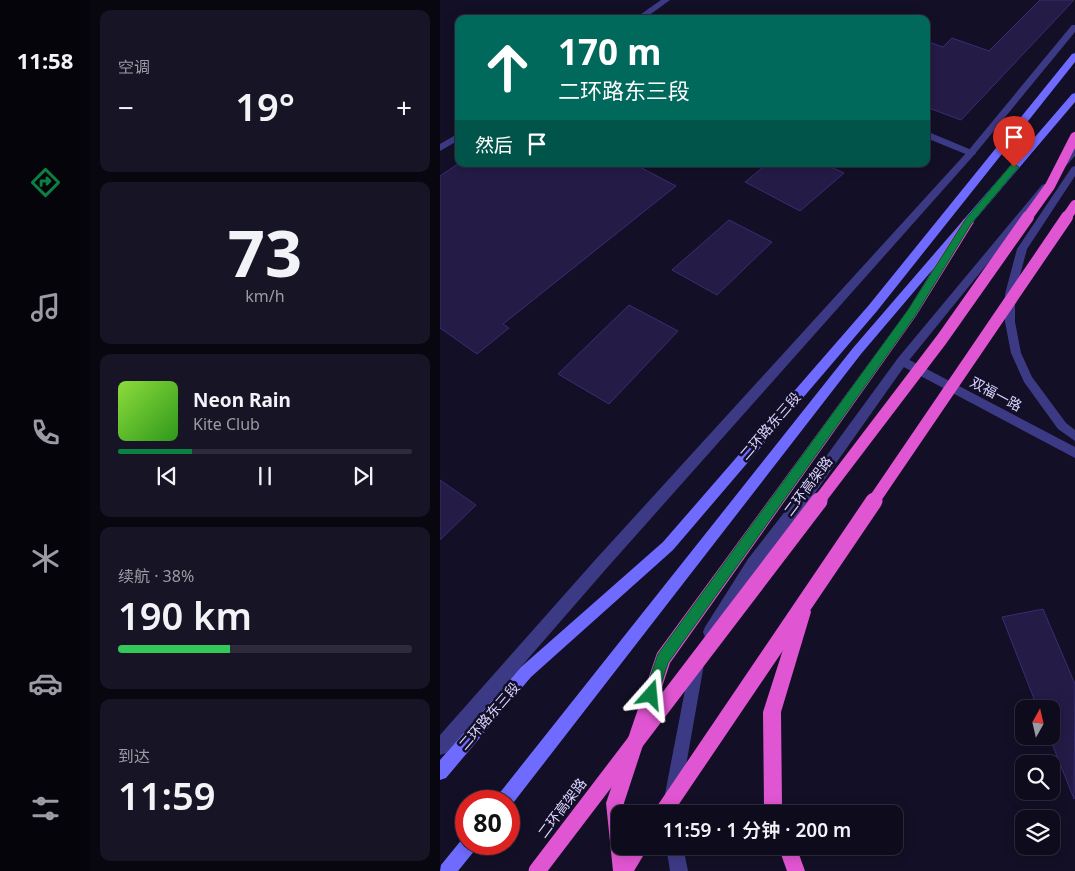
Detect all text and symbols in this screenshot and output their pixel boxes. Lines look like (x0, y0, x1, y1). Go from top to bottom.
text: 170 m (558, 28, 661, 75)
icon: ahead (475, 35, 540, 100)
text: 11:58 (17, 45, 73, 75)
text: 空调 (118, 56, 150, 78)
text: 二环路东三段 (558, 75, 690, 105)
text: 19° (235, 80, 295, 132)
text: − (118, 88, 134, 126)
text: + (396, 88, 412, 126)
pin (993, 116, 1035, 167)
icon: arrive (1000, 123, 1028, 151)
icon: arrive (523, 130, 551, 158)
text: 然后 (475, 132, 513, 158)
icon: directions (28, 165, 63, 200)
text: 73 (228, 208, 302, 296)
text: km/h (245, 285, 285, 307)
icon: music (28, 290, 63, 325)
street label: 双福一路 (967, 372, 1025, 415)
text: Neon Rain (193, 387, 291, 413)
street label: 二环路东三段 (735, 388, 804, 464)
text: Kite Club (193, 413, 260, 435)
icon: phone (28, 415, 63, 450)
street label: 二环高架路 (779, 452, 836, 519)
icon: previous (153, 462, 181, 490)
icon: pause (251, 462, 279, 490)
icon: next (349, 462, 377, 490)
icon: climate (28, 541, 63, 576)
text: 续航 · 38% (118, 565, 194, 587)
text: 190 km (118, 589, 252, 641)
icon: car (28, 666, 63, 701)
position arrow (624, 668, 676, 720)
street label: 二环路东三段 (454, 678, 523, 754)
north arrow (1015, 700, 1060, 745)
map controls (1015, 700, 1060, 855)
text: 到达 (118, 745, 150, 767)
button: search (1015, 755, 1060, 800)
text: 11:59 (118, 769, 215, 821)
street label: 二环高架路 (533, 774, 590, 841)
speed limit sign: 80 (455, 790, 520, 855)
icon: filters (28, 791, 63, 826)
button: layers (1015, 810, 1060, 855)
text: 11:59 · 1 分钟 · 200 m (663, 817, 851, 843)

